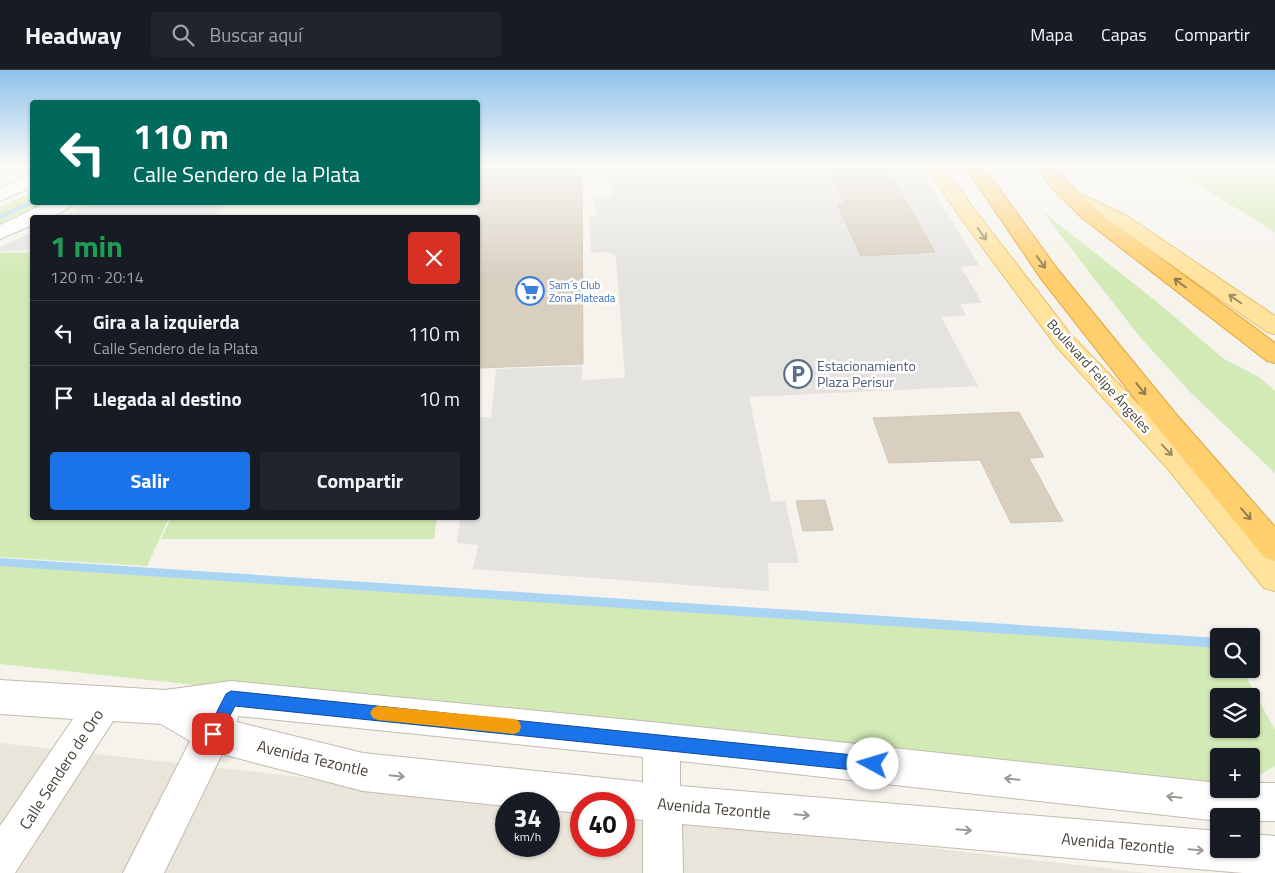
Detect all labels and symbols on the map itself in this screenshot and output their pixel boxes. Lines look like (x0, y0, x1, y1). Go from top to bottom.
one-way arrow (977, 227, 987, 241)
one-way arrow (1036, 255, 1046, 269)
supermarket icon: Sam´s Club Zona Plateada (515, 276, 545, 306)
place label: Sam´s Club Zona Plateada (549, 277, 616, 306)
one-way arrow (1173, 278, 1187, 288)
one-way arrow (1228, 294, 1242, 304)
street label: Boulevard Felipe Ángeles (1042, 314, 1156, 437)
place label: Estacionamiento Plaza Perisur (817, 355, 916, 392)
parking icon: Estacionamiento Plaza Perisur (783, 359, 813, 389)
one-way arrow (1136, 383, 1147, 396)
one-way arrow (1161, 444, 1173, 456)
one-way arrow (1241, 507, 1252, 520)
street label: Calle Sendero de Oro (13, 704, 109, 834)
pin (192, 713, 234, 755)
street label: Avenida Tezontle (255, 734, 371, 782)
position arrow (846, 737, 898, 789)
one-way arrow (388, 771, 404, 780)
one-way arrow (1005, 774, 1021, 784)
street label: Avenida Tezontle (656, 791, 772, 825)
speed limit sign: 40 (570, 792, 635, 857)
one-way arrow (1166, 792, 1182, 802)
one-way arrow (794, 811, 810, 820)
one-way arrow (956, 825, 972, 834)
street label: Avenida Tezontle (1060, 826, 1176, 860)
one-way arrow (1187, 845, 1203, 855)

